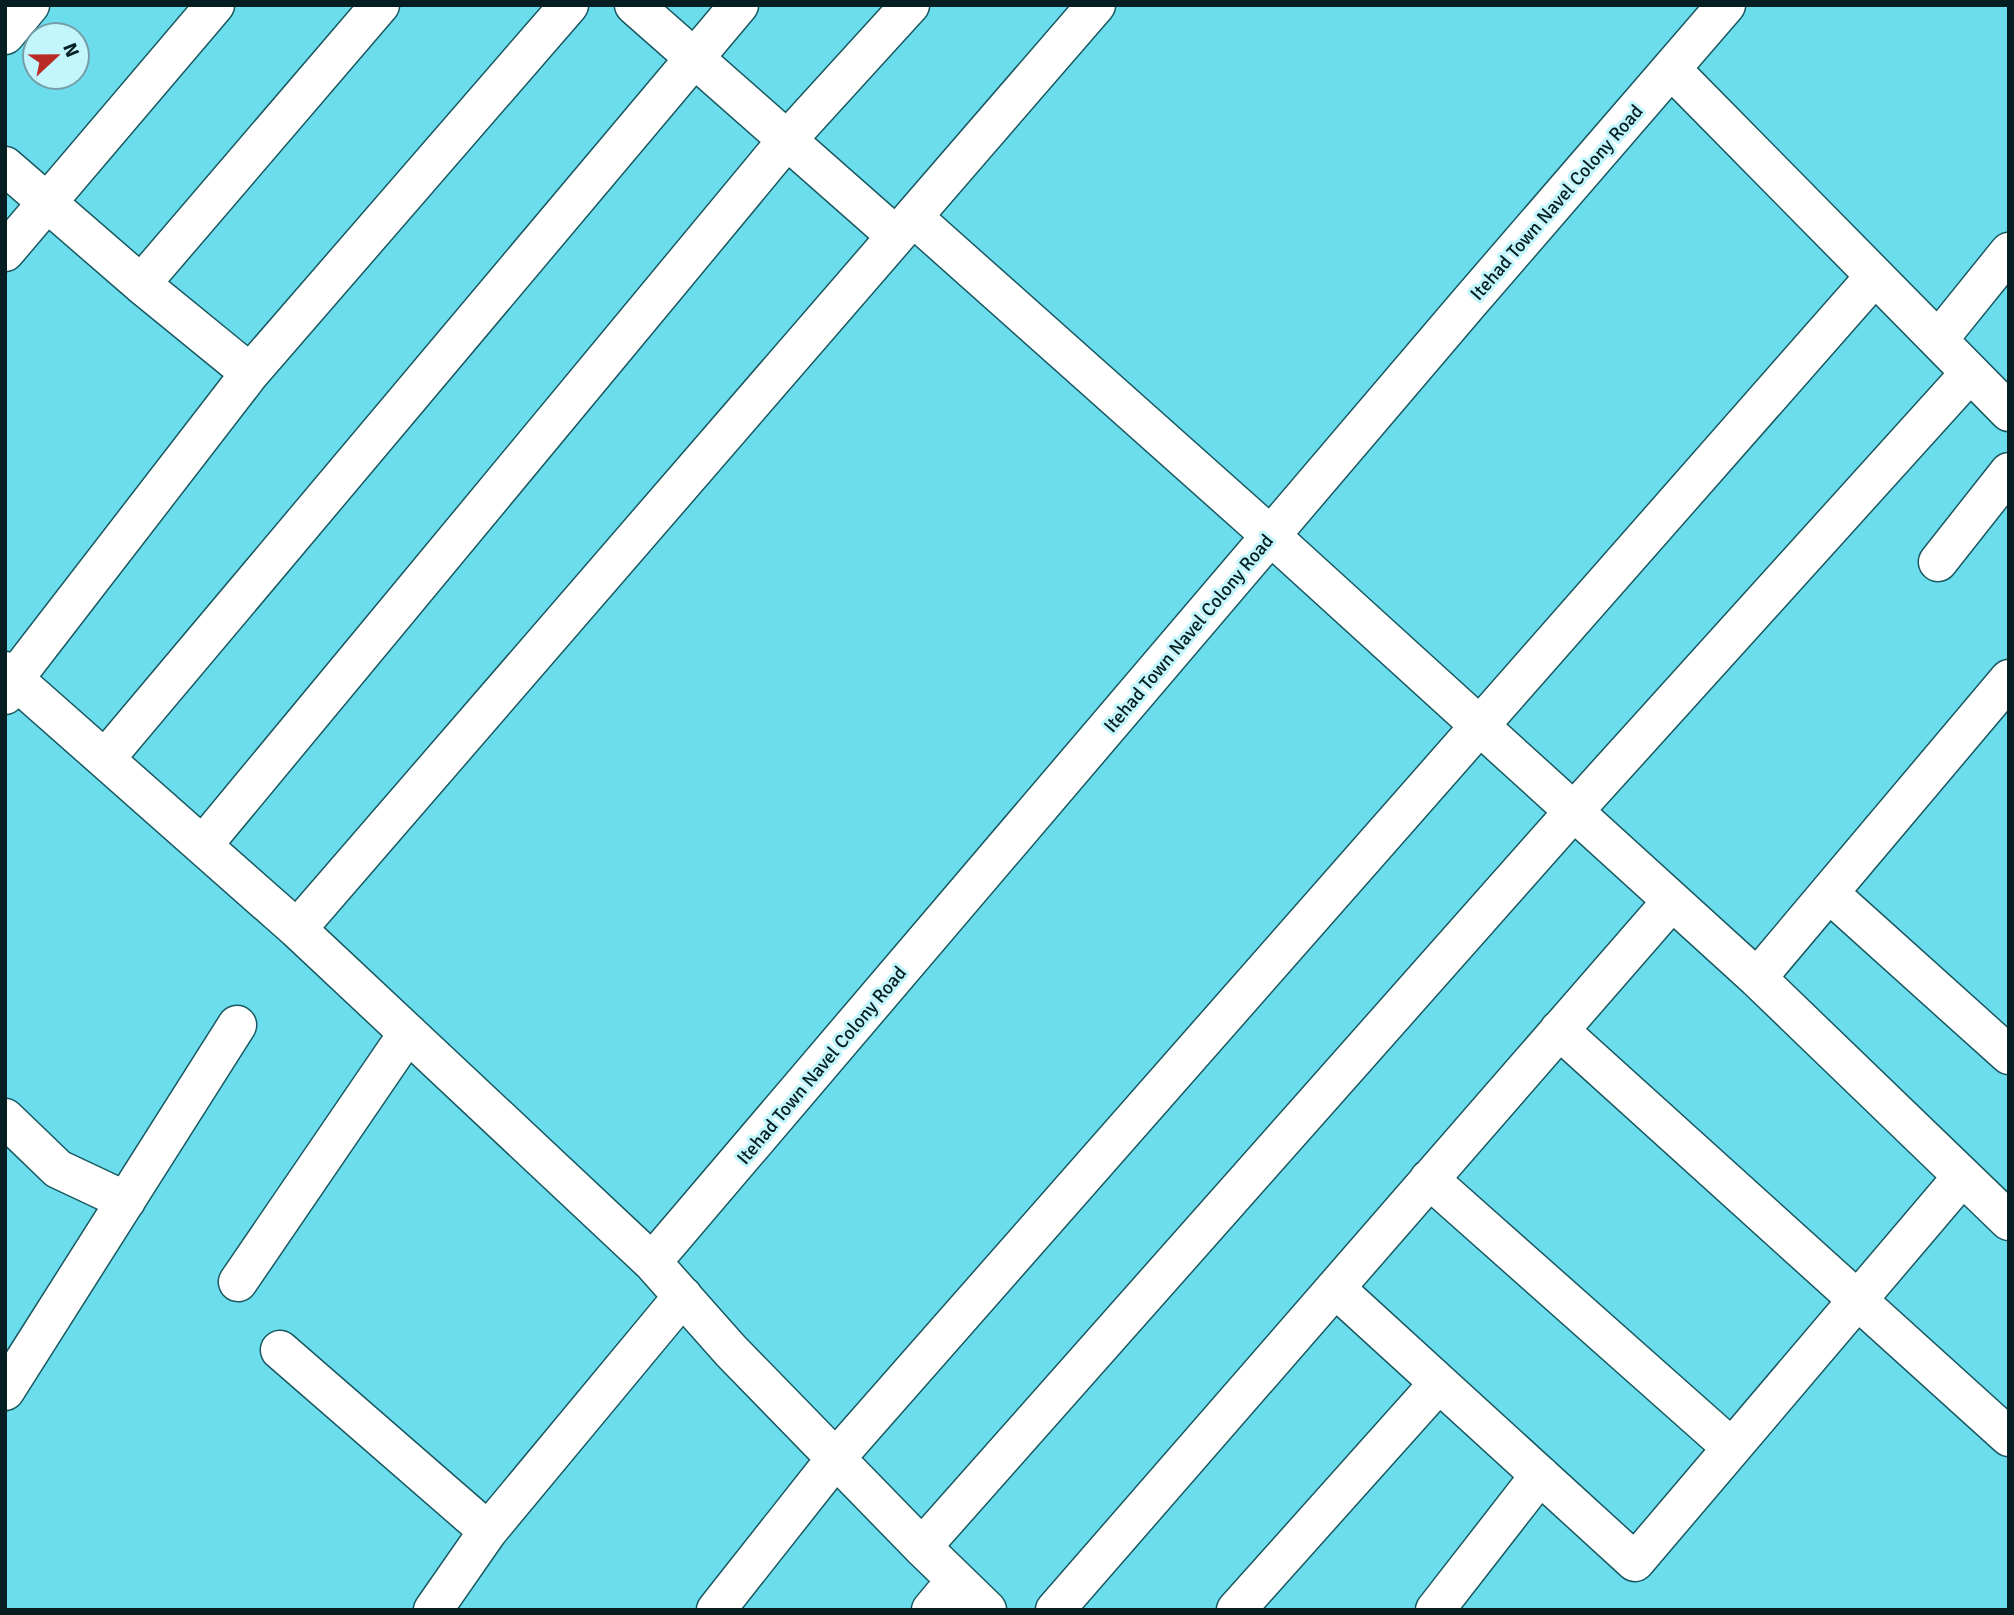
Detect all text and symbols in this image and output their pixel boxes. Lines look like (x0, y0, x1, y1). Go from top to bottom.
north arrow (21, 21, 91, 91)
text: N (57, 39, 84, 61)
street label: Itehad Town Navel Colony Road (1465, 100, 1648, 305)
street label: Itehad Town Navel Colony Road (1099, 530, 1279, 738)
street label: Itehad Town Navel Colony Road (732, 962, 912, 1170)

